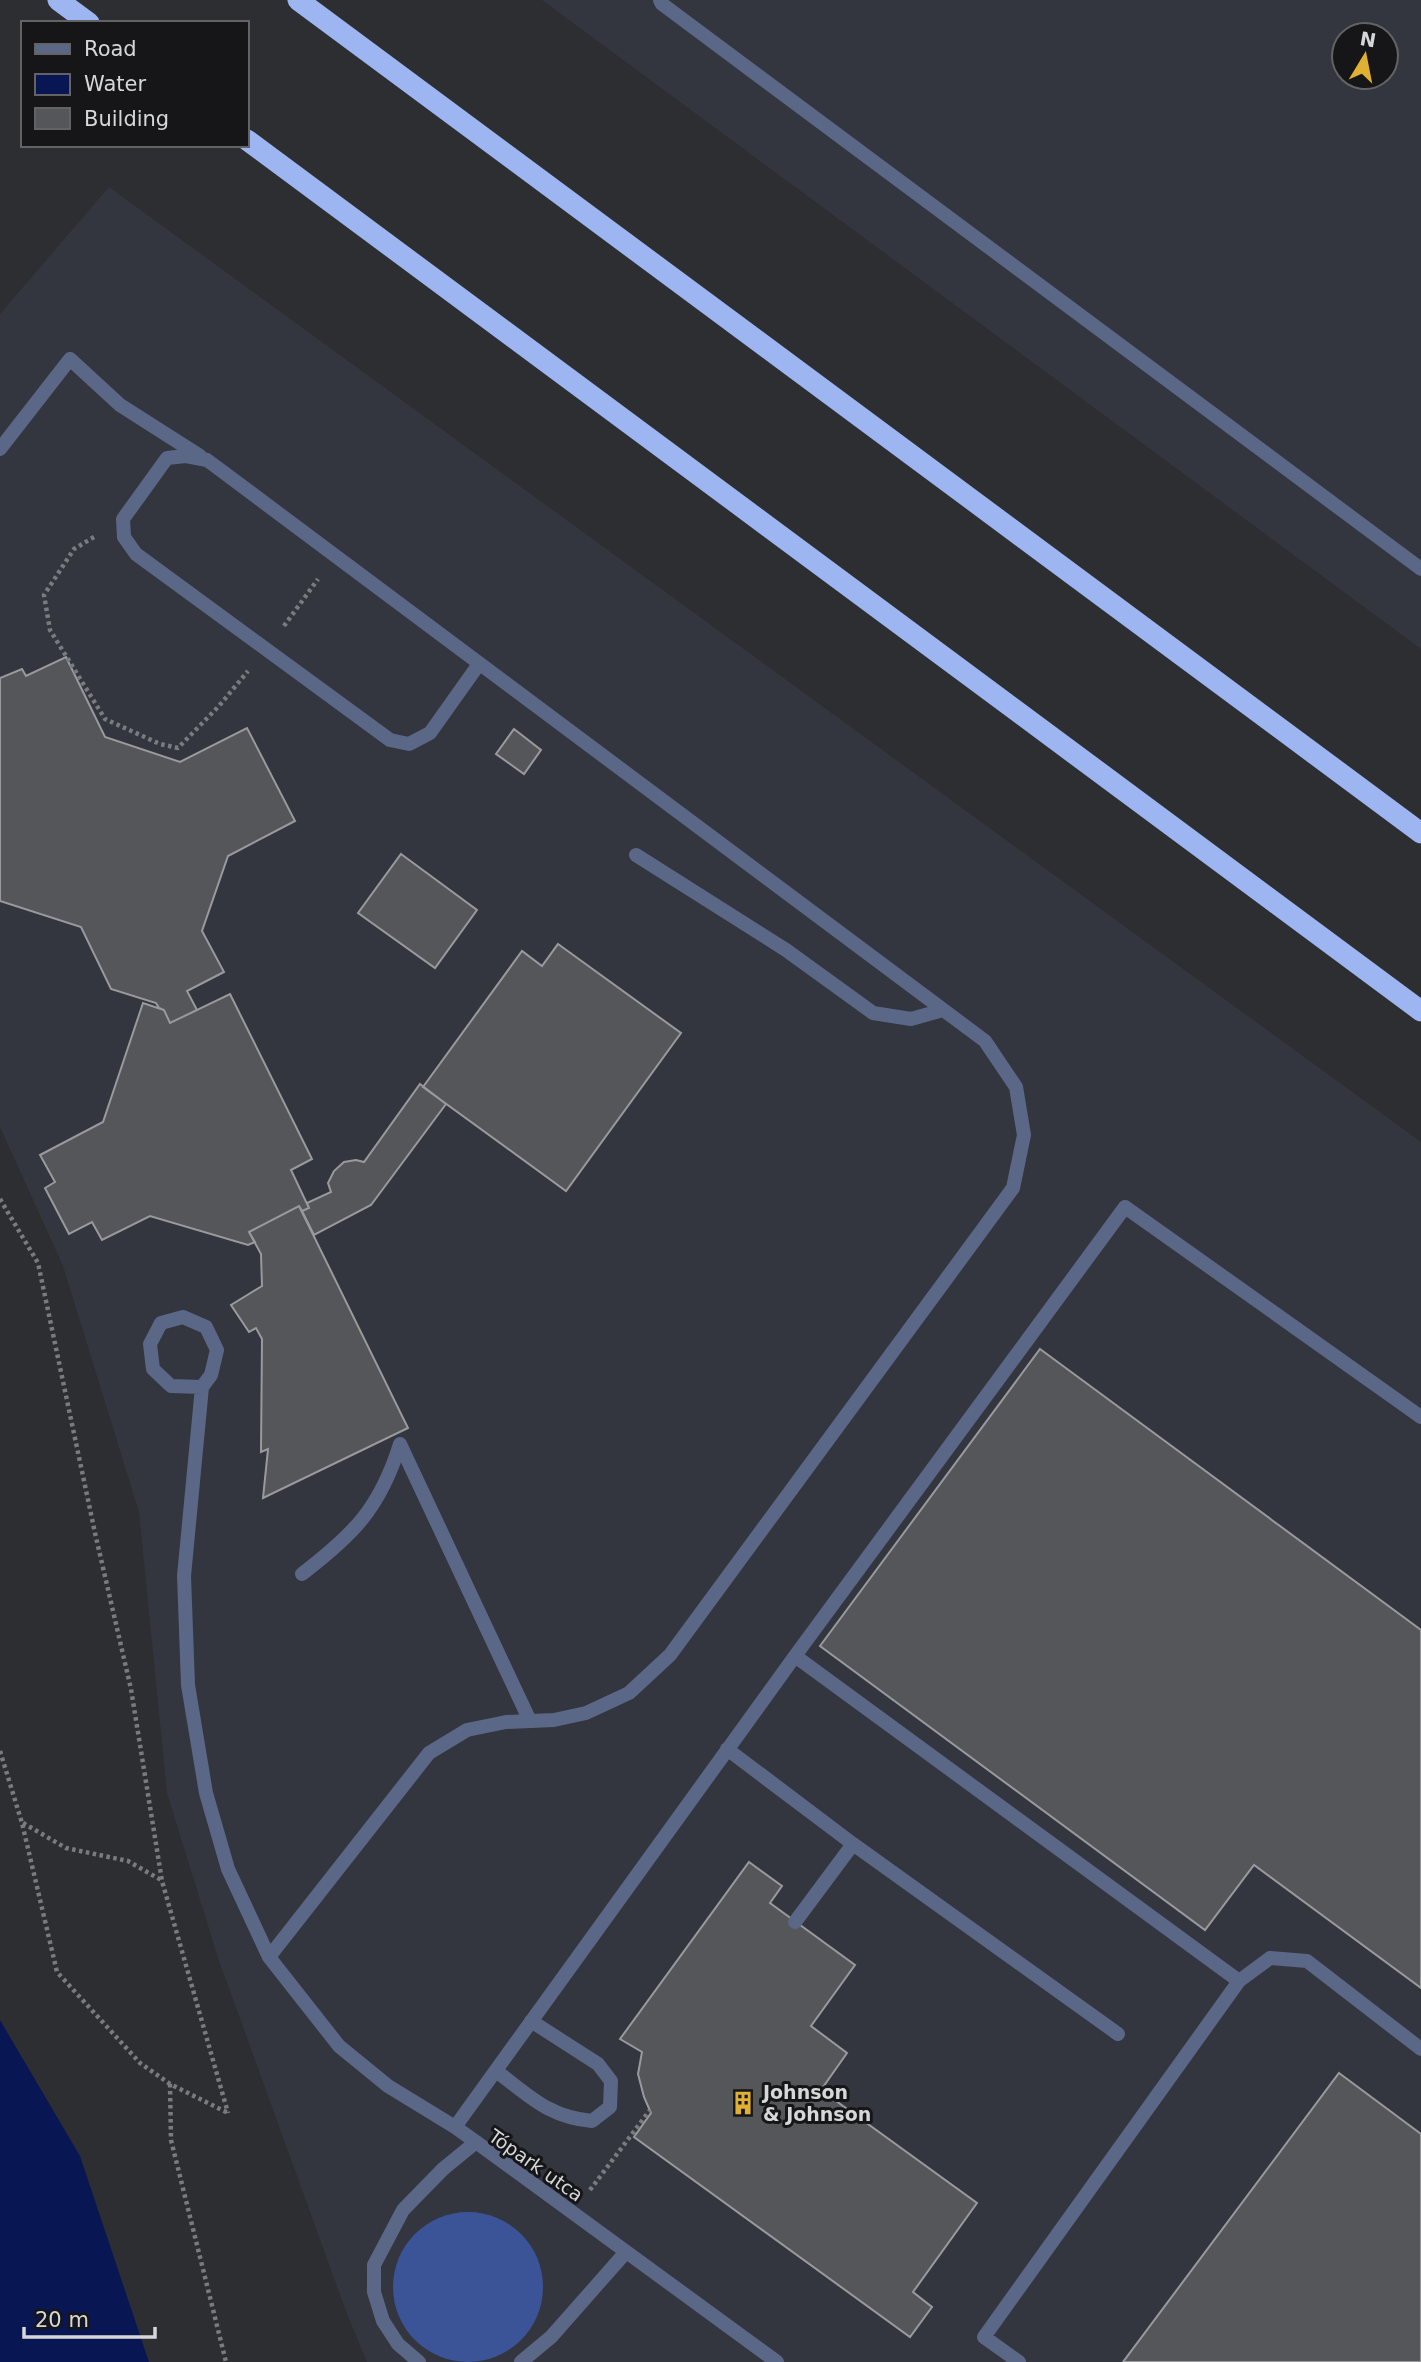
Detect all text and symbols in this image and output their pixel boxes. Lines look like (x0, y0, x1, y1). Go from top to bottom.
legend (21, 21, 248, 147)
north arrow (1330, 21, 1400, 91)
text: N (1358, 27, 1378, 51)
text: Road (84, 37, 137, 61)
text: Water (84, 72, 146, 96)
text: Building (84, 107, 169, 131)
place label: Johnson & Johnson (761, 2081, 871, 2125)
building icon: Johnson & Johnson (729, 2089, 757, 2117)
street label: Tópark utca (484, 2124, 587, 2206)
scale bar (24, 2296, 156, 2340)
text: 20 m (35, 2308, 89, 2332)

